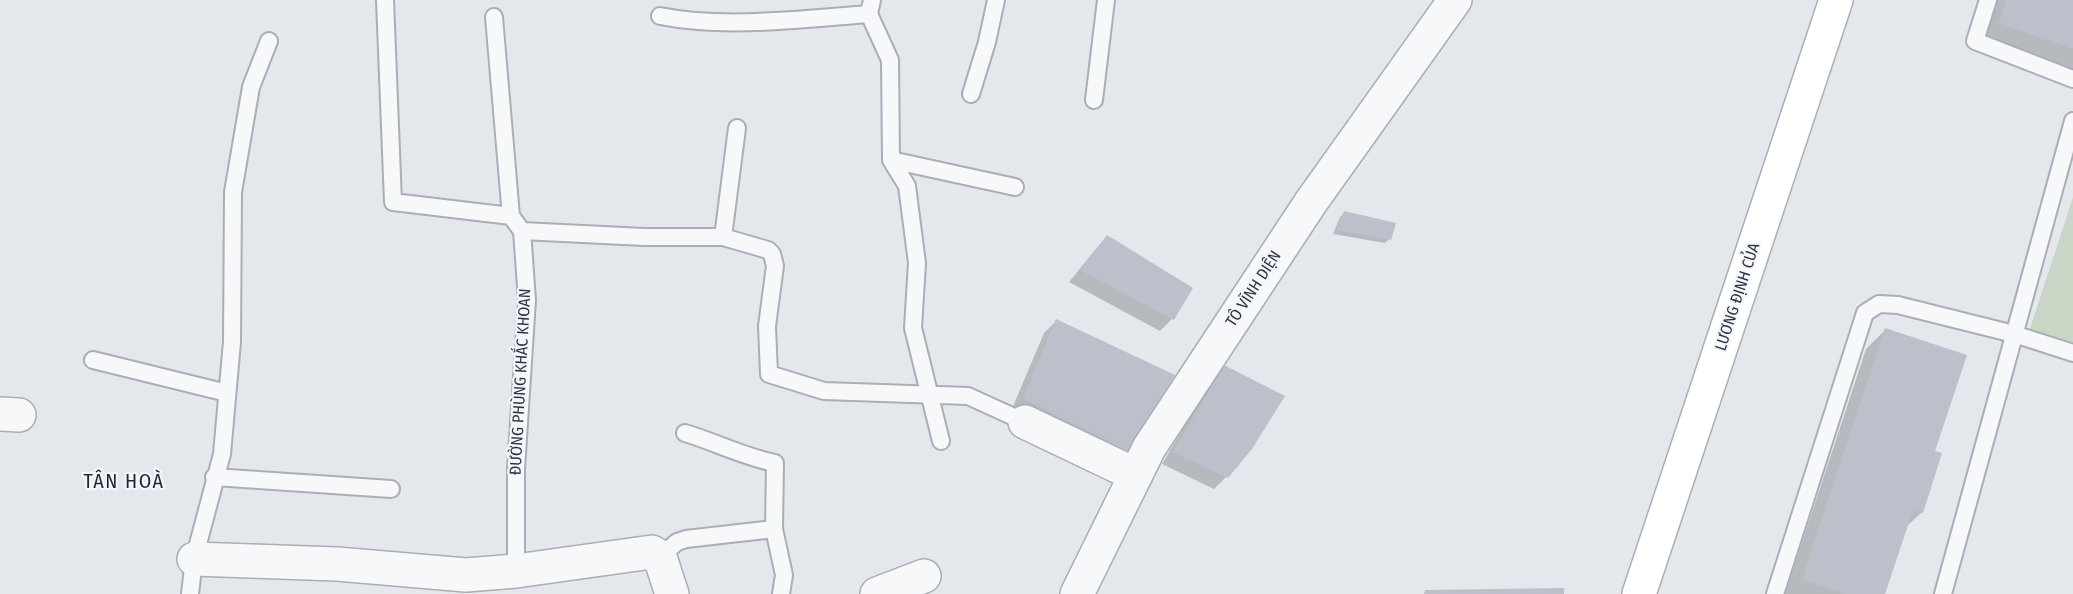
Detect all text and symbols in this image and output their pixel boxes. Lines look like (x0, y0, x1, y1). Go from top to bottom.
street label: LƯƠNG ĐỊNH CỦA (1712, 241, 1764, 353)
street label: TÔ VĨNH DIỆN (1222, 247, 1286, 331)
street label: ĐƯỜNG PHÙNG KHẮC KHOAN (507, 288, 535, 476)
district label: TÂN HOÀ (83, 470, 165, 494)

